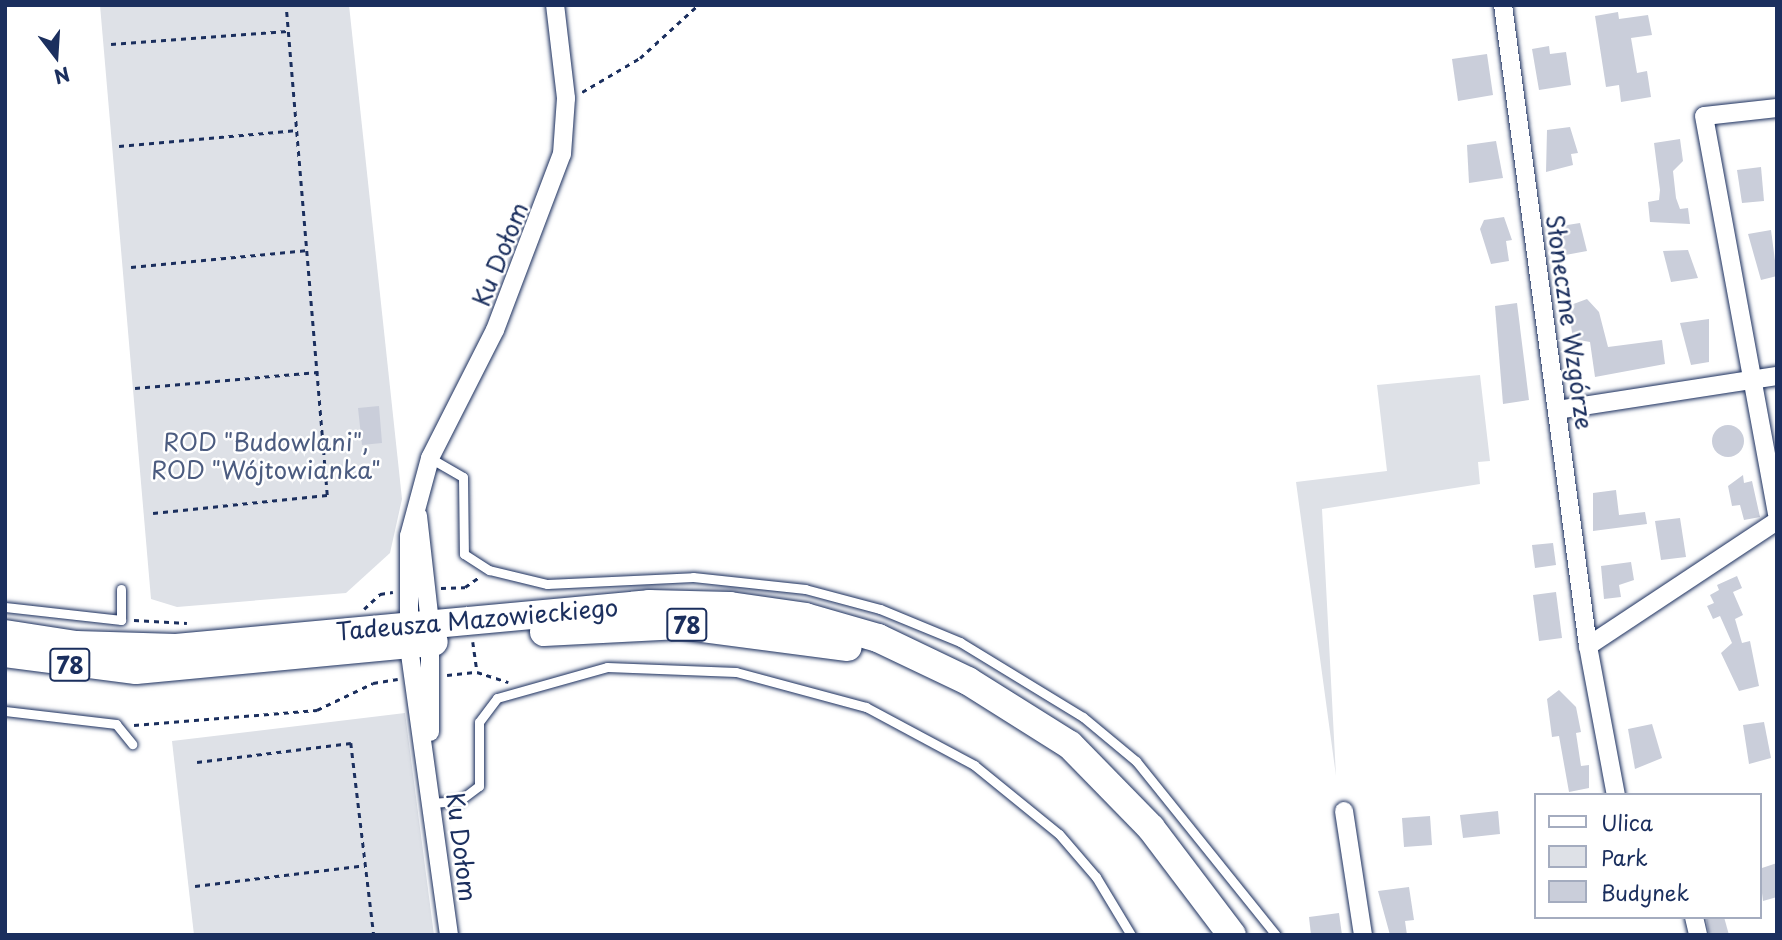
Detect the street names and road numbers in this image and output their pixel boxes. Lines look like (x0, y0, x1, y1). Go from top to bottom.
street label: Ku Dołom (466, 197, 534, 311)
street label: Słoneczne Wzgórze (1541, 212, 1599, 432)
street label: Tadeusza Mazowieckiego (334, 592, 620, 646)
road number: 78 (666, 606, 708, 645)
road number: 78 (49, 646, 91, 684)
street label: Ku Dołom (441, 790, 483, 904)

